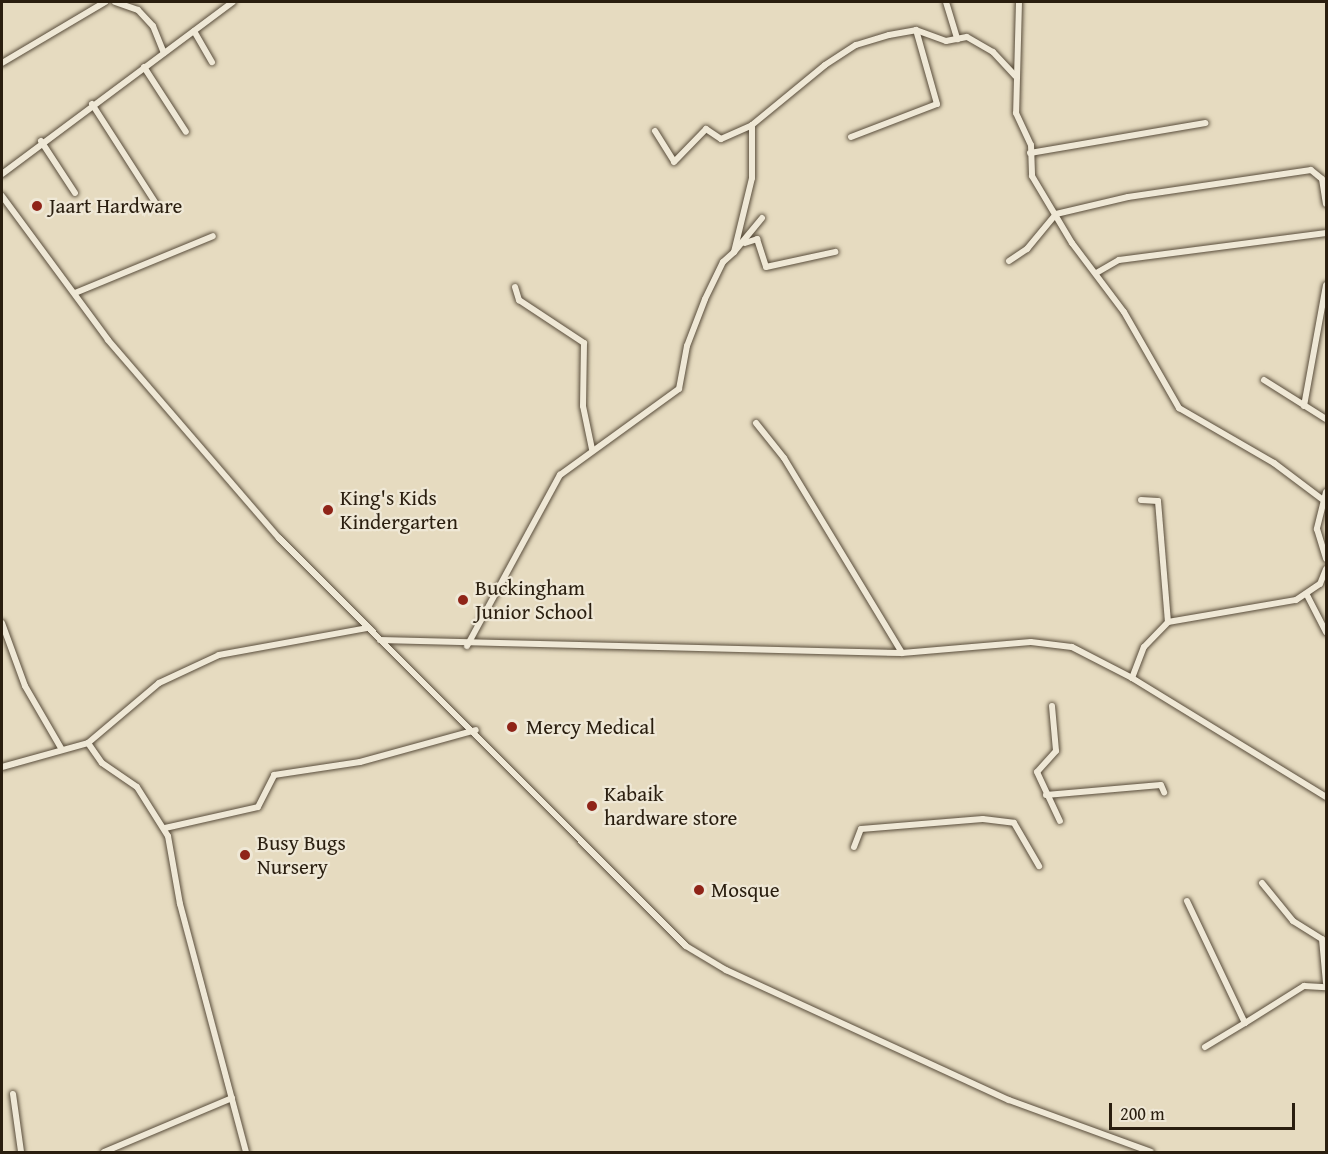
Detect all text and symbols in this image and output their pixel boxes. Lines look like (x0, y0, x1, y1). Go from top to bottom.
place label: Jaart Hardware (49, 193, 182, 219)
marker: Jaart Hardware (30, 199, 44, 213)
place label: King's Kids Kindergarten (340, 485, 458, 535)
marker: King's Kids Kindergarten (321, 503, 335, 517)
place label: Buckingham Junior School (475, 575, 593, 625)
marker: Buckingham Junior School (456, 593, 470, 607)
place label: Mercy Medical (526, 714, 655, 740)
marker: Mercy Medical (503, 718, 521, 736)
place label: Kabaik hardware store (604, 781, 737, 831)
marker: Kabaik hardware store (585, 799, 599, 813)
place label: Busy Bugs Nursery (257, 830, 346, 880)
marker: Busy Bugs Nursery (238, 848, 252, 862)
place label: Mosque (711, 877, 780, 903)
marker: Mosque (692, 883, 706, 897)
scale bar (1112, 1091, 1298, 1129)
text: 200 m (1120, 1100, 1165, 1127)

